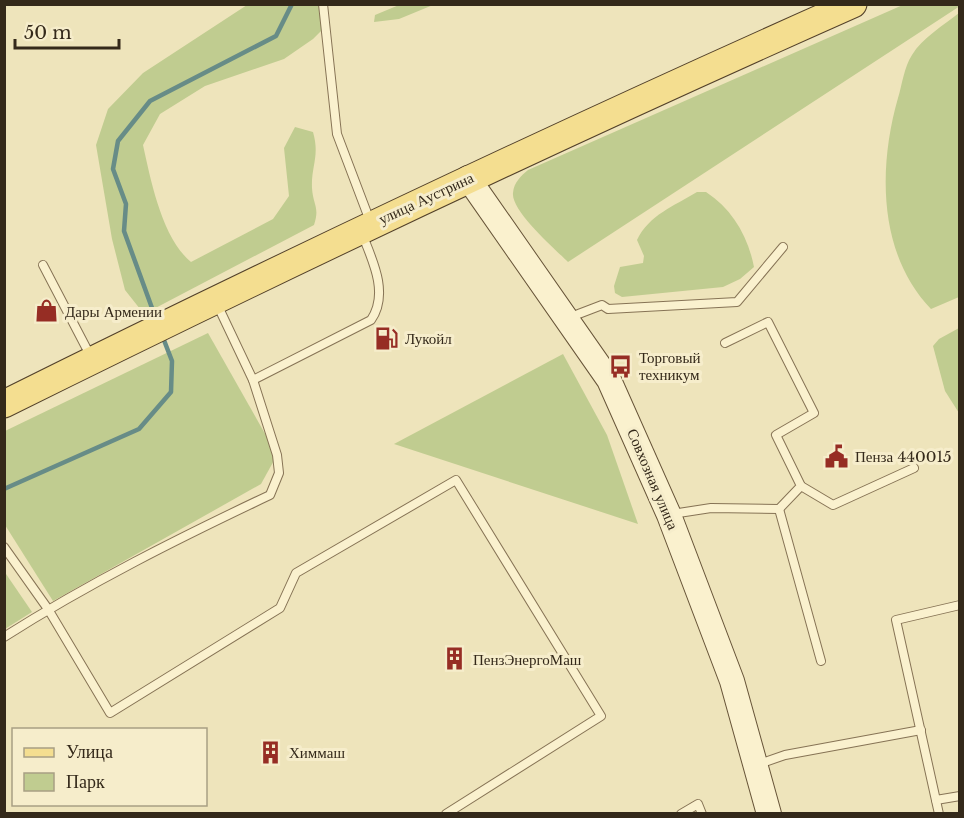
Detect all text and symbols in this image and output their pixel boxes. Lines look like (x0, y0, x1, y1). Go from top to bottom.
scale bar (15, 12, 118, 50)
text: 50 m (24, 22, 72, 44)
street label: улица Аустрина (376, 168, 477, 228)
shop icon: Дары Армении (34, 298, 60, 324)
place label: Дары Армении (65, 302, 162, 321)
fuel station icon: Лукойл (374, 325, 400, 351)
place label: Лукойл (405, 329, 452, 348)
place label: Торговый техникум (639, 348, 701, 384)
bus stop icon: Торговый техникум (608, 353, 634, 379)
street label: Совхозная улица (623, 426, 683, 533)
public building icon: Пенза 440015 (824, 443, 850, 469)
place label: Пенза 440015 (855, 447, 952, 466)
building icon: ПензЭнергоМаш (442, 646, 468, 672)
place label: ПензЭнергоМаш (473, 650, 582, 669)
legend (12, 728, 207, 806)
building icon: Химмаш (258, 739, 284, 765)
text: Улица (66, 741, 113, 763)
place label: Химмаш (289, 743, 345, 762)
text: Парк (66, 771, 105, 793)

